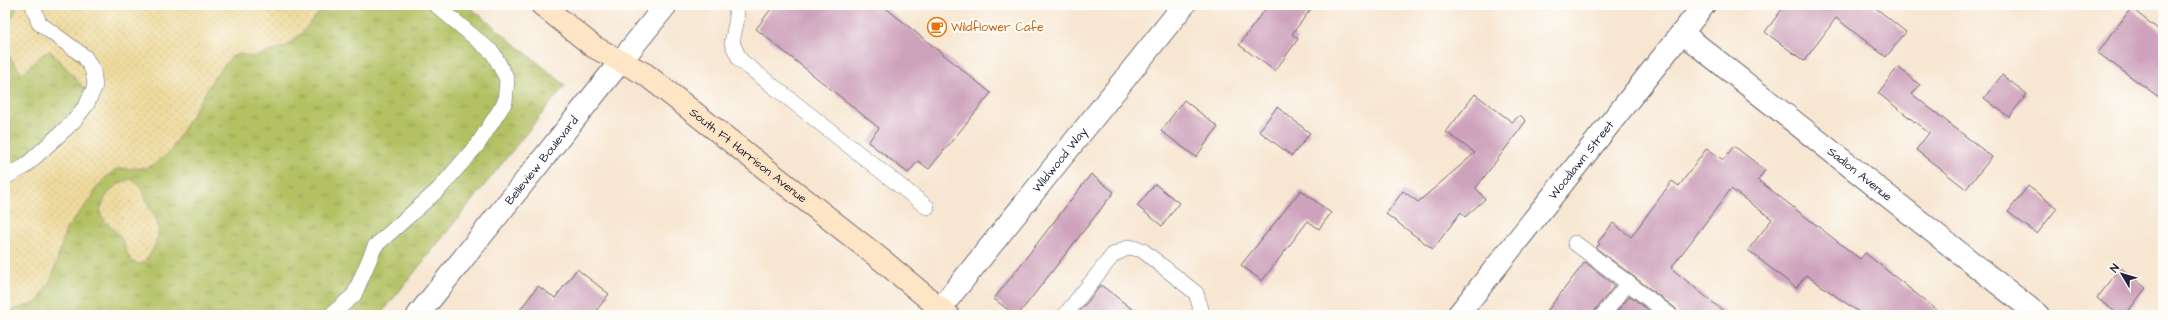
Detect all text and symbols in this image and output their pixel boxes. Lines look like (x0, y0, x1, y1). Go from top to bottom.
cafe icon: Wildflower Cafe (926, 16, 948, 38)
place label: Wildflower Cafe (951, 19, 1044, 36)
street label: South Ft Harrison Avenue (686, 104, 811, 207)
street label: Belleview Boulevard (501, 112, 582, 208)
street label: Woodlawn Street (1544, 117, 1618, 203)
street label: Wildwood Way (1028, 123, 1092, 196)
street label: Sadlon Avenue (1824, 143, 1896, 205)
north arrow (2102, 254, 2142, 294)
text: N (2106, 261, 2123, 275)

